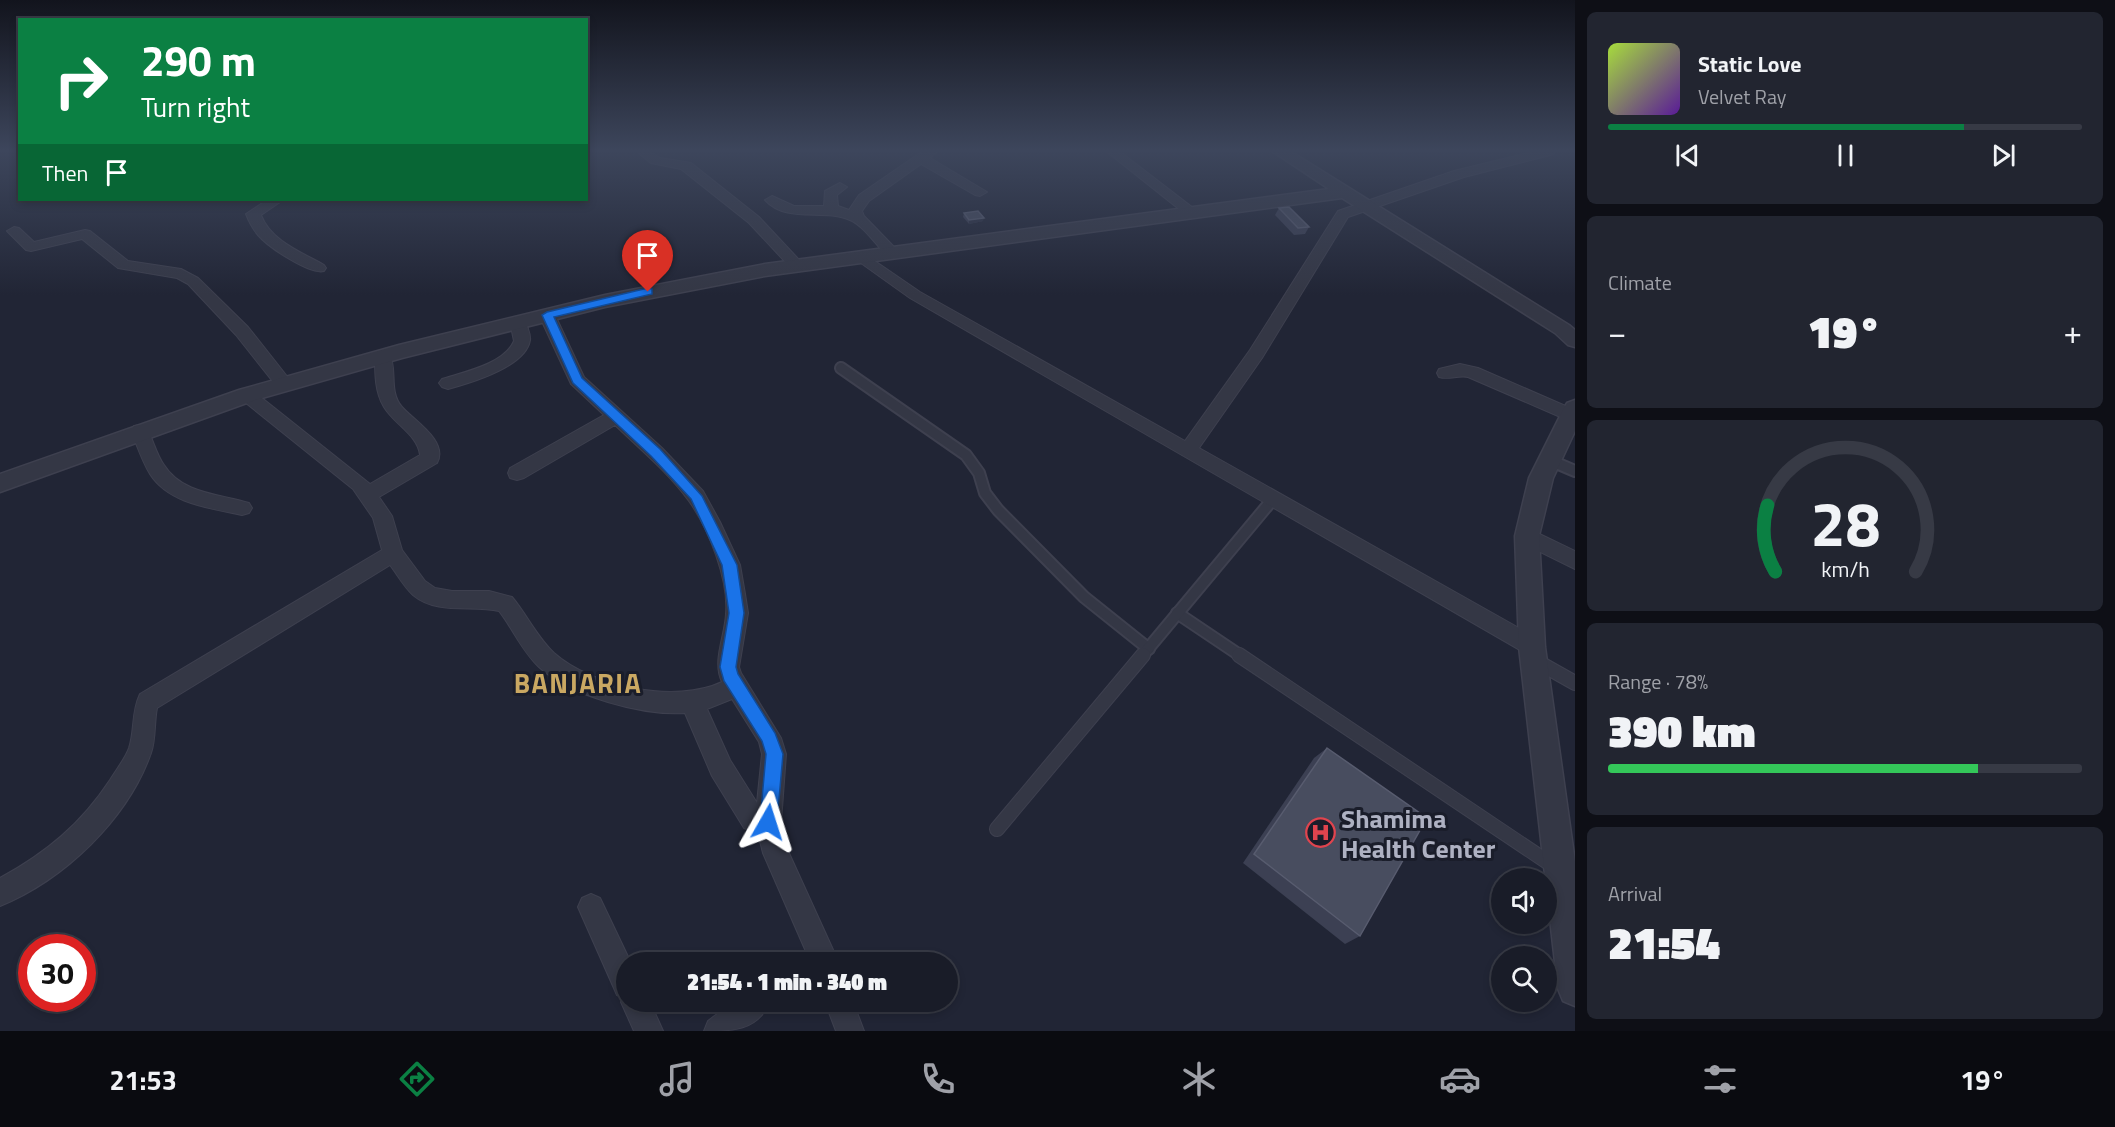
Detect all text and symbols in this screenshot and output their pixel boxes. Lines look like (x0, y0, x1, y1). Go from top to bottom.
text: 290 m (141, 28, 256, 92)
icon: right (42, 42, 120, 120)
text: Static Love (1698, 47, 1801, 81)
text: Velvet Ray (1698, 81, 1787, 112)
text: Turn right (141, 86, 250, 127)
icon: previous (1671, 139, 1704, 172)
icon: pause (1829, 139, 1862, 172)
icon: next (1987, 139, 2020, 172)
text: Then (42, 156, 88, 190)
icon: arrive (100, 156, 133, 189)
pin (622, 230, 673, 292)
icon: arrive (631, 239, 664, 272)
text: Climate (1608, 267, 1672, 298)
text: 19° (1808, 297, 1882, 365)
text: − (1608, 307, 1626, 357)
text: + (2064, 307, 2082, 357)
text: 28 (1810, 476, 1880, 571)
text: km/h (1821, 554, 1869, 586)
district label: BANJARIA (514, 662, 642, 703)
text: Range · 78% (1608, 666, 1708, 697)
text: 390 km (1608, 696, 1756, 764)
position arrow (736, 790, 800, 854)
place label: Shamima Health Center (1341, 799, 1496, 868)
hospital icon: Shamima Health Center (1304, 817, 1336, 849)
map controls (1491, 868, 1557, 1012)
button: sound (1491, 868, 1557, 934)
text: Arrival (1608, 878, 1662, 909)
text: 21:54 (1608, 908, 1720, 976)
speed limit sign: 30 (18, 934, 96, 1012)
button: search (1491, 946, 1557, 1012)
text: 21:54 · 1 min · 340 m (687, 965, 887, 999)
icon: directions (396, 1058, 438, 1100)
icon: music (656, 1058, 698, 1100)
icon: phone (917, 1058, 959, 1100)
icon: climate (1178, 1058, 1220, 1100)
icon: car (1439, 1058, 1481, 1100)
icon: filters (1699, 1058, 1741, 1100)
text: 21:53 (109, 1059, 177, 1100)
text: 19° (1960, 1059, 2006, 1100)

